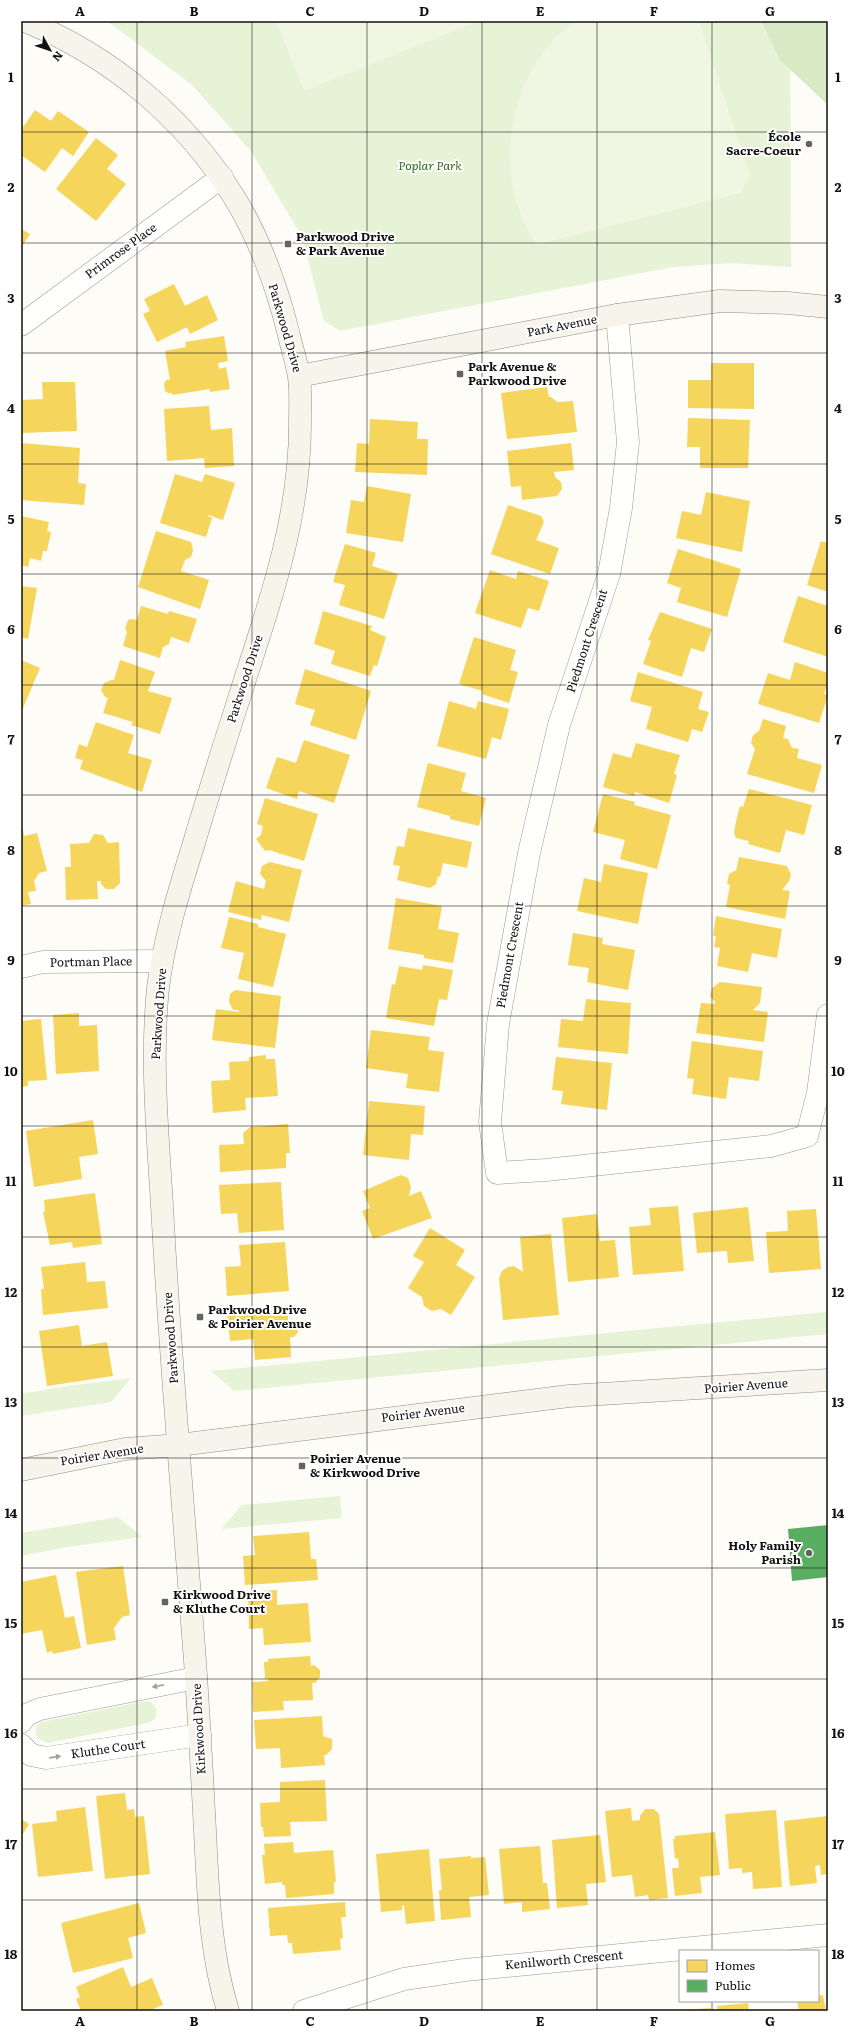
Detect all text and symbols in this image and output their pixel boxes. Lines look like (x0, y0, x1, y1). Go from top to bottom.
text: A (75, 1, 85, 20)
text: B (190, 1, 199, 20)
text: C (305, 1, 315, 20)
text: D (419, 1, 429, 20)
text: E (536, 1, 545, 20)
text: F (650, 1, 658, 20)
text: G (765, 1, 775, 20)
north arrow (30, 30, 70, 70)
text: N (49, 48, 68, 66)
text: 1 (8, 67, 14, 86)
text: 1 (835, 67, 841, 86)
place label: École Sacre-Coeur (726, 127, 801, 159)
marker: École Sacre-Coeur (804, 139, 814, 149)
park label: Poplar Park (398, 156, 462, 174)
text: 2 (8, 177, 15, 196)
text: 2 (835, 177, 842, 196)
street label: Primrose Place (81, 218, 160, 282)
place label: Parkwood Drive & Park Avenue (296, 227, 395, 259)
marker: Parkwood Drive & Park Avenue (283, 239, 293, 249)
street label: Parkwood Drive (265, 281, 307, 374)
text: 3 (7, 288, 15, 307)
text: 3 (834, 288, 842, 307)
street label: Park Avenue (525, 309, 598, 341)
place label: Park Avenue & Parkwood Drive (468, 357, 567, 389)
marker: Park Avenue & Parkwood Drive (455, 369, 465, 379)
text: 4 (7, 398, 15, 417)
text: 4 (834, 398, 842, 417)
text: 5 (7, 509, 15, 528)
text: 5 (834, 509, 842, 528)
street label: Piedmont Crescent (561, 586, 611, 695)
text: 6 (7, 619, 15, 638)
text: 6 (834, 619, 842, 638)
street label: Parkwood Drive (221, 632, 267, 725)
text: 7 (7, 729, 15, 748)
text: 7 (834, 729, 842, 748)
text: 8 (7, 840, 15, 859)
text: 8 (834, 840, 842, 859)
street label: Piedmont Crescent (491, 900, 527, 1010)
text: 9 (7, 950, 15, 969)
text: 9 (834, 950, 842, 969)
street label: Portman Place (50, 951, 132, 971)
street label: Parkwood Drive (146, 968, 170, 1060)
text: 10 (4, 1061, 18, 1080)
text: 10 (831, 1061, 845, 1080)
text: 11 (6, 1171, 17, 1190)
text: 11 (833, 1171, 844, 1190)
text: 12 (5, 1282, 17, 1301)
text: 12 (832, 1282, 844, 1301)
street label: Parkwood Drive (158, 1292, 182, 1384)
place label: Parkwood Drive & Poirier Avenue (208, 1300, 311, 1332)
marker: Parkwood Drive & Poirier Avenue (195, 1312, 205, 1322)
street label: Poirier Avenue (703, 1373, 789, 1397)
text: 13 (5, 1392, 17, 1411)
text: 13 (832, 1392, 844, 1411)
street label: Poirier Avenue (380, 1398, 466, 1426)
street label: Poirier Avenue (59, 1439, 145, 1469)
place label: Poirier Avenue & Kirkwood Drive (310, 1449, 420, 1481)
marker: Poirier Avenue & Kirkwood Drive (297, 1461, 307, 1471)
text: 14 (5, 1503, 18, 1522)
text: 14 (832, 1503, 845, 1522)
place label: Holy Family Parish (728, 1536, 802, 1568)
marker: Holy Family Parish (804, 1548, 814, 1558)
place label: Kirkwood Drive & Kluthe Court (173, 1585, 271, 1617)
marker: Kirkwood Drive & Kluthe Court (160, 1597, 170, 1607)
text: 15 (5, 1613, 17, 1632)
text: 15 (832, 1613, 844, 1632)
one-way arrow (152, 1683, 164, 1689)
street label: Kirkwood Drive (187, 1683, 209, 1775)
text: 16 (5, 1723, 18, 1742)
text: 16 (832, 1723, 845, 1742)
street label: Kluthe Court (69, 1734, 146, 1762)
one-way arrow (49, 1754, 61, 1760)
text: 17 (5, 1834, 17, 1853)
text: 17 (832, 1834, 844, 1853)
text: 18 (4, 1944, 18, 1963)
text: 18 (831, 1944, 845, 1963)
street label: Kenilworth Crescent (504, 1945, 624, 1973)
legend (679, 1950, 819, 2002)
text: Homes (715, 1956, 755, 1974)
text: Public (715, 1976, 751, 1994)
text: A (75, 2011, 85, 2030)
text: B (190, 2011, 199, 2030)
text: C (305, 2011, 315, 2030)
text: D (419, 2011, 429, 2030)
text: E (536, 2011, 545, 2030)
text: F (650, 2011, 658, 2030)
text: G (765, 2011, 775, 2030)

